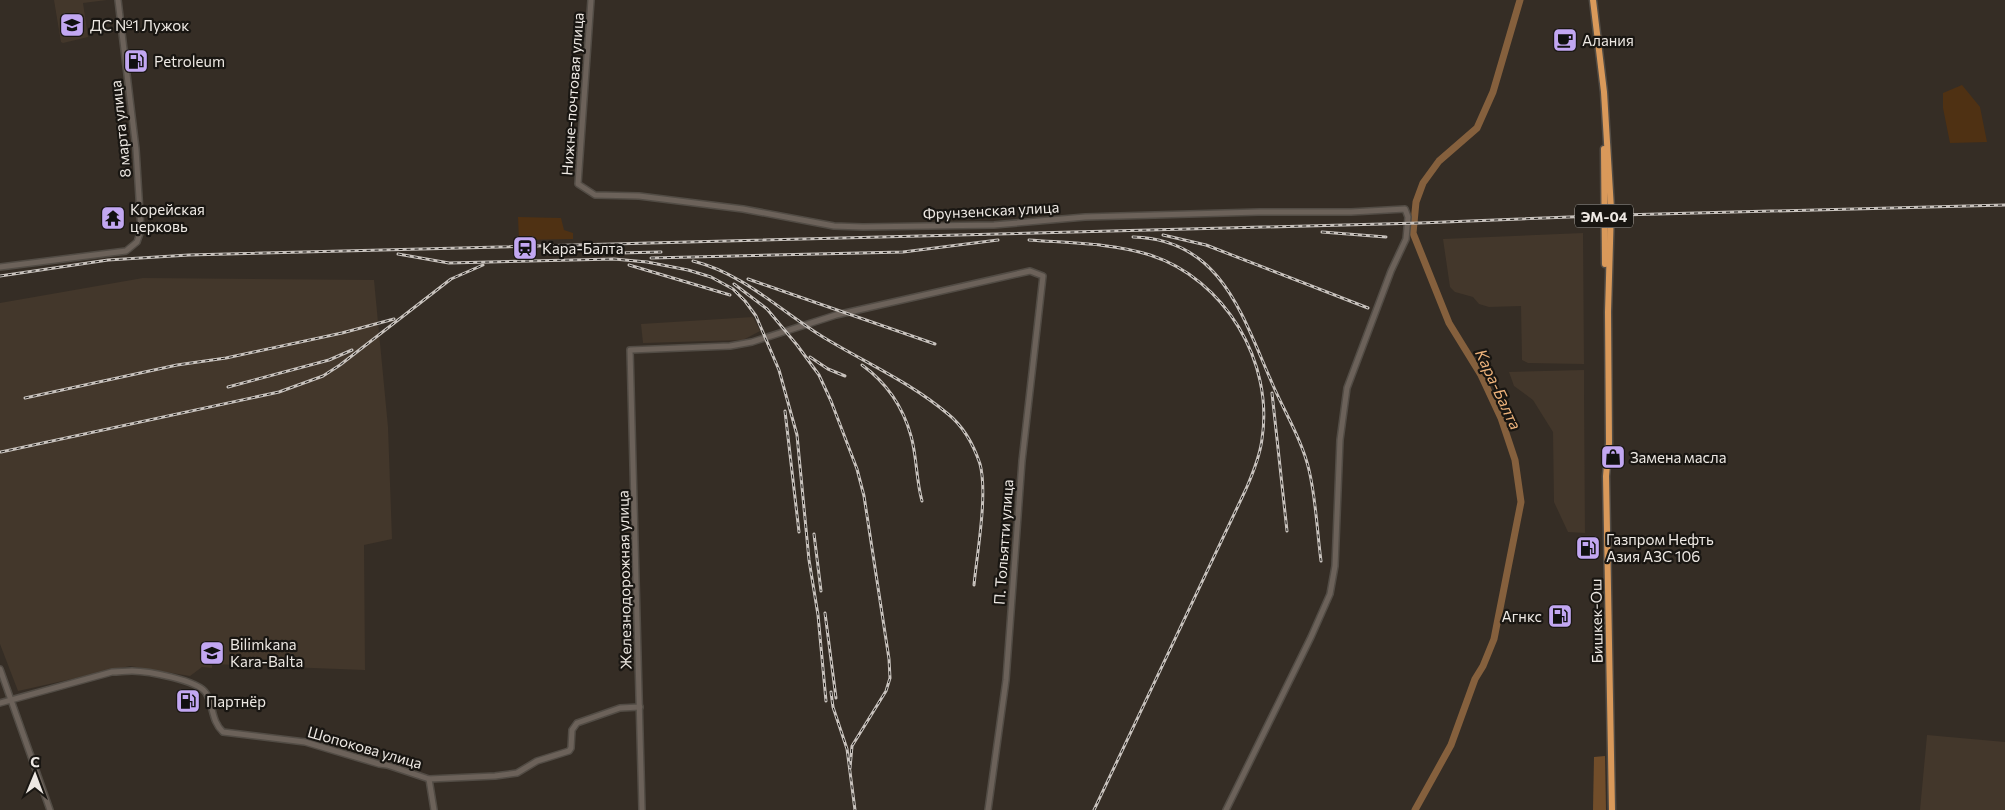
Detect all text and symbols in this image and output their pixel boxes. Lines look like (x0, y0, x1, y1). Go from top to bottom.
school or university icon: ДС №1 Лужок (59, 12, 85, 38)
street label: Нижне-почтовая улица (557, 12, 587, 176)
place label: ДС №1 Лужок (90, 16, 189, 34)
cafe icon: Алания (1552, 27, 1578, 53)
place label: Алания (1582, 31, 1634, 49)
fuel station icon: Petroleum (123, 48, 149, 74)
place label: Petroleum (154, 52, 225, 70)
street label: 8 марта улица (106, 79, 134, 179)
street label: Фрунзенская улица (922, 197, 1060, 223)
place label: Корейская церковь (130, 200, 205, 235)
temple icon: Корейская церковь (100, 205, 126, 231)
road number: ЭМ-04 (1575, 205, 1633, 228)
station icon: Кара-Балта (512, 235, 538, 261)
place label: Кара-Балта (542, 239, 623, 257)
water label: Кара-Балта (1472, 346, 1526, 432)
shop icon: Замена масла (1600, 444, 1626, 470)
place label: Замена масла (1630, 448, 1726, 466)
street label: П. Тольятти улица (990, 479, 1016, 605)
street label: Железнодорожная улица (613, 490, 635, 670)
place label: Газпром Нефть Азия АЗС 106 (1606, 530, 1714, 565)
fuel station icon: Газпром Нефть Азия АЗС 106 (1575, 535, 1601, 561)
street label: Бишкек-Ош (1586, 578, 1606, 664)
fuel station icon: Агнкс (1547, 603, 1573, 629)
place label: Агнкс (1501, 607, 1542, 625)
place label: Bilimkana Kara-Balta (230, 635, 303, 670)
school or university icon: Bilimkana Kara-Balta (199, 640, 225, 666)
fuel station icon: Партнёр (175, 688, 201, 714)
place label: Партнёр (206, 692, 266, 710)
street label: Шопокова улица (306, 722, 424, 772)
north arrow (10, 750, 60, 800)
text: С (30, 753, 40, 770)

